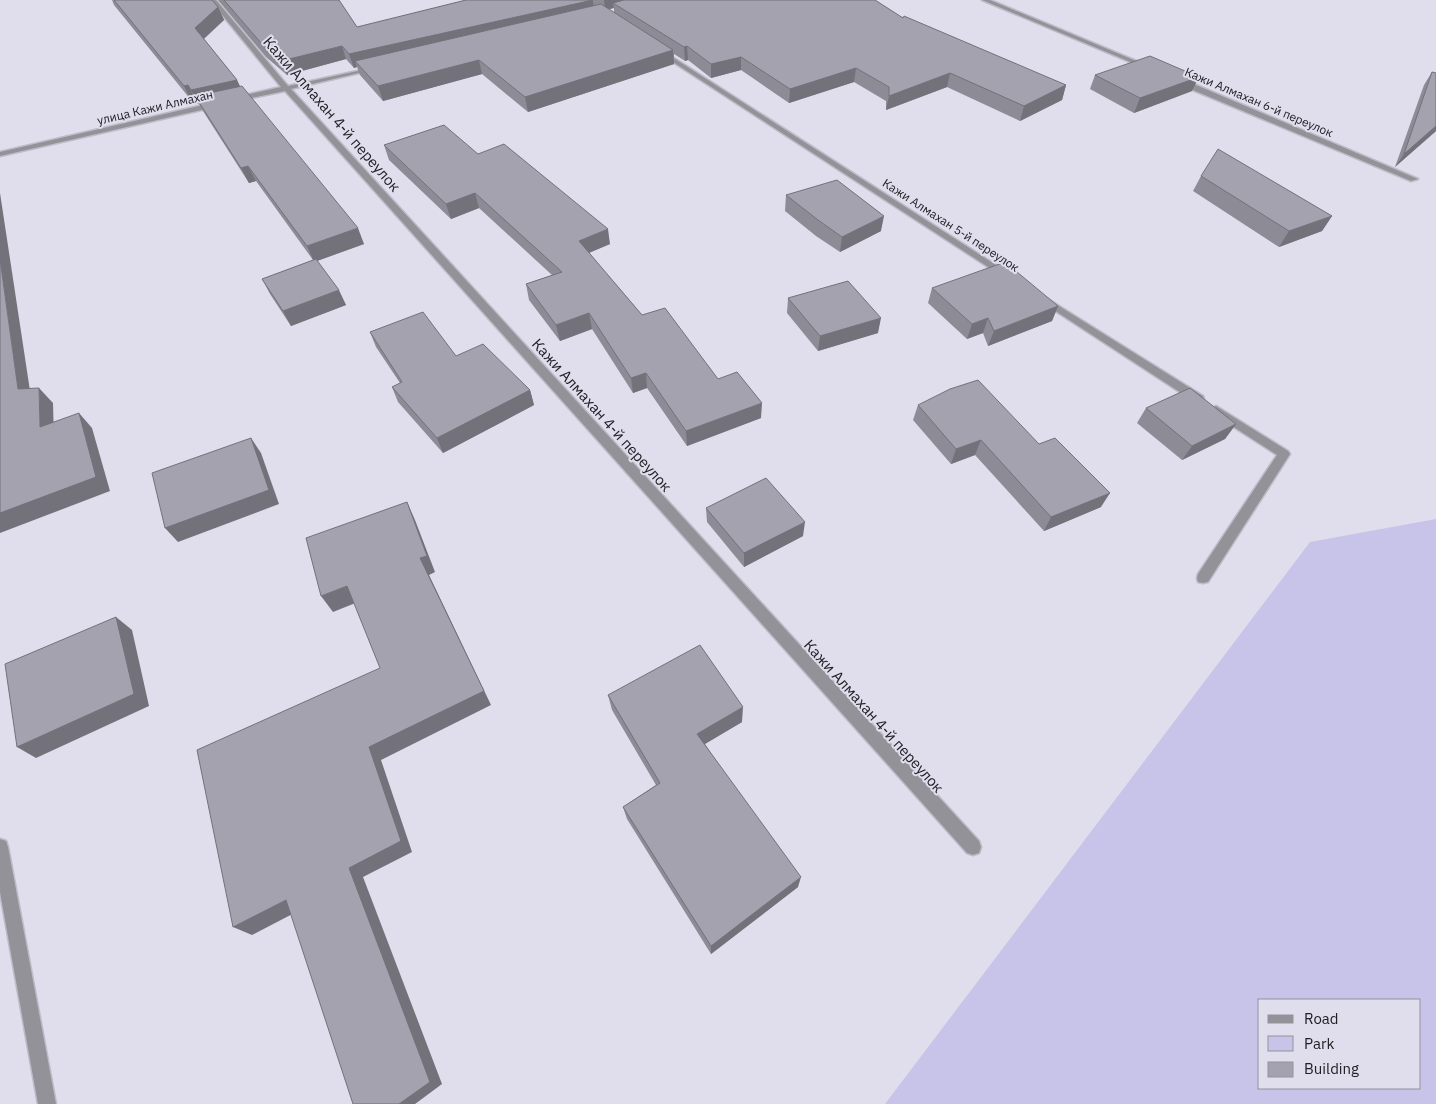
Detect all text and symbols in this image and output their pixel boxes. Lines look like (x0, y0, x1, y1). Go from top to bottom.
street label: Кажи Алмахан 4-й переулок (259, 32, 405, 196)
street label: Кажи Алмахан 6-й переулок (1182, 64, 1336, 140)
street label: улица Кажи Алмахан (96, 86, 214, 128)
street label: Кажи Алмахан 5-й переулок (880, 175, 1022, 275)
street label: Кажи Алмахан 4-й переулок (528, 334, 676, 496)
street label: Кажи Алмахан 4-й переулок (800, 635, 948, 797)
legend (1258, 999, 1421, 1089)
text: Road (1304, 1009, 1339, 1028)
text: Park (1304, 1034, 1334, 1053)
text: Building (1304, 1059, 1359, 1078)

